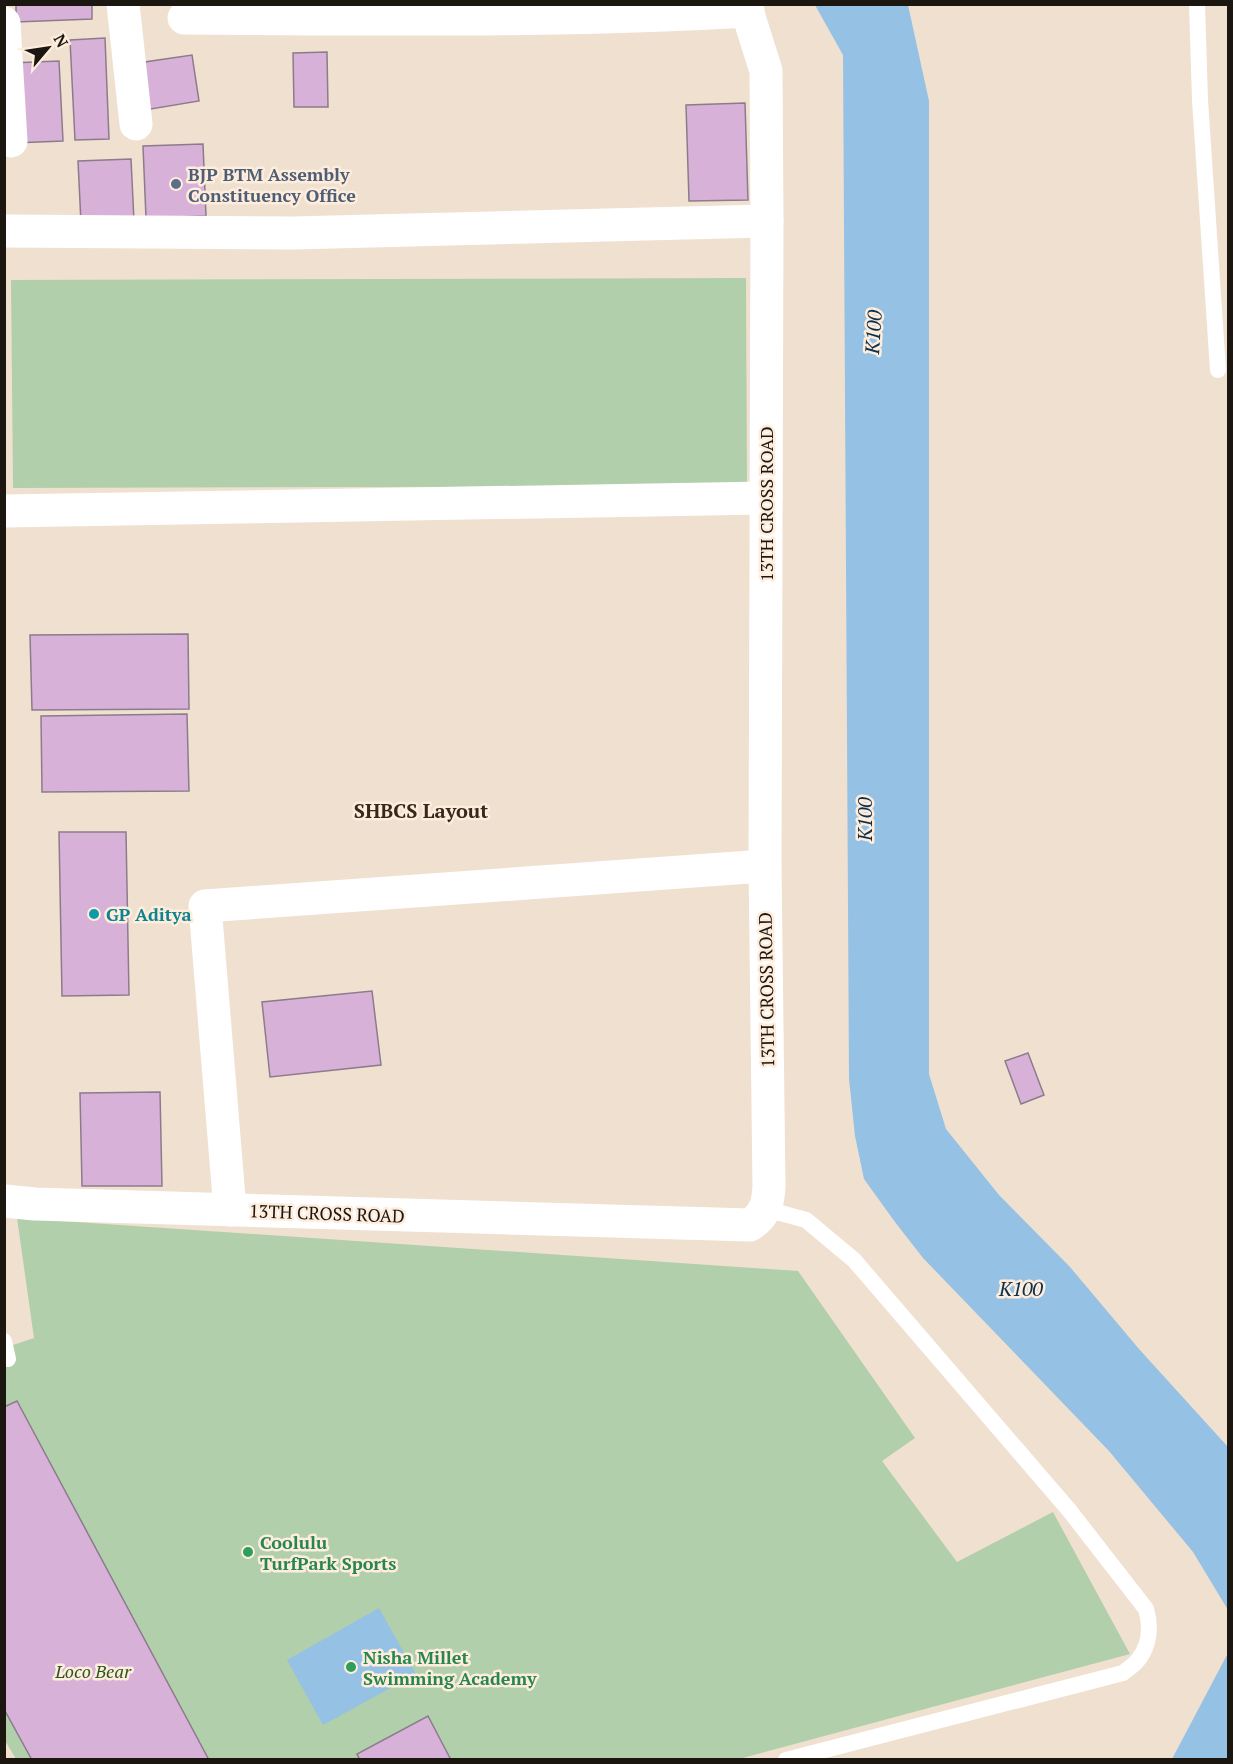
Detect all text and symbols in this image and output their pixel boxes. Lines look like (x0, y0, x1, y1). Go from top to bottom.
north arrow (18, 18, 78, 78)
text: N (49, 30, 74, 51)
place label: BJP BTM Assembly Constituency Office (188, 162, 356, 207)
marker: BJP BTM Assembly Constituency Office (169, 177, 183, 191)
water label: K100 (858, 309, 888, 356)
street label: 13TH CROSS ROAD (754, 426, 778, 582)
water label: K100 (851, 796, 878, 842)
district label: SHBCS Layout (354, 797, 488, 824)
place label: GP Aditya (106, 902, 191, 926)
marker: GP Aditya (87, 907, 101, 921)
street label: 13TH CROSS ROAD (753, 912, 779, 1068)
street label: 13TH CROSS ROAD (249, 1198, 405, 1228)
water label: K100 (998, 1275, 1044, 1302)
place label: Coolulu TurfPark Sports (260, 1530, 396, 1575)
marker: Coolulu TurfPark Sports (241, 1545, 255, 1559)
place label: Nisha Millet Swimming Academy (363, 1645, 537, 1690)
park label: Loco Bear (54, 1659, 132, 1683)
marker: Nisha Millet Swimming Academy (344, 1660, 358, 1674)

